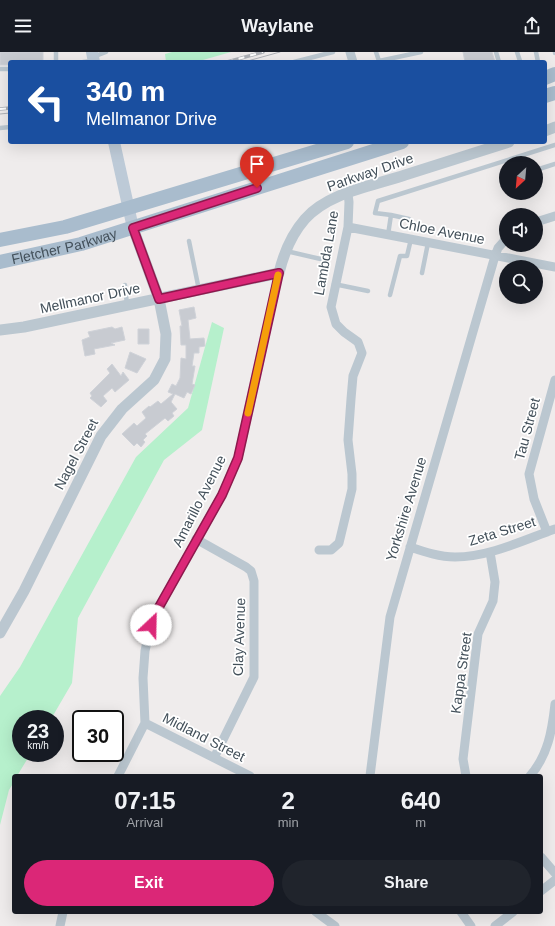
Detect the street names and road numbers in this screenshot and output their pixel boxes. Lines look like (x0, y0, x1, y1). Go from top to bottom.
street label: Parkway Drive (325, 150, 415, 194)
street label: Lambda Lane (311, 209, 341, 297)
street label: Chloe Avenue (398, 215, 486, 247)
street label: Fletcher Parkway (10, 225, 119, 267)
street label: Mellmanor Drive (38, 280, 142, 316)
street label: Tau Street (511, 396, 543, 462)
street label: Nagel Street (51, 416, 101, 492)
street label: Amarillo Avenue (169, 452, 229, 550)
street label: Yorkshire Avenue (383, 455, 430, 563)
street label: Zeta Street (467, 513, 538, 549)
street label: Clay Avenue (230, 597, 248, 676)
street label: Kappa Street (447, 631, 475, 715)
street label: Midland Street (160, 709, 248, 765)

